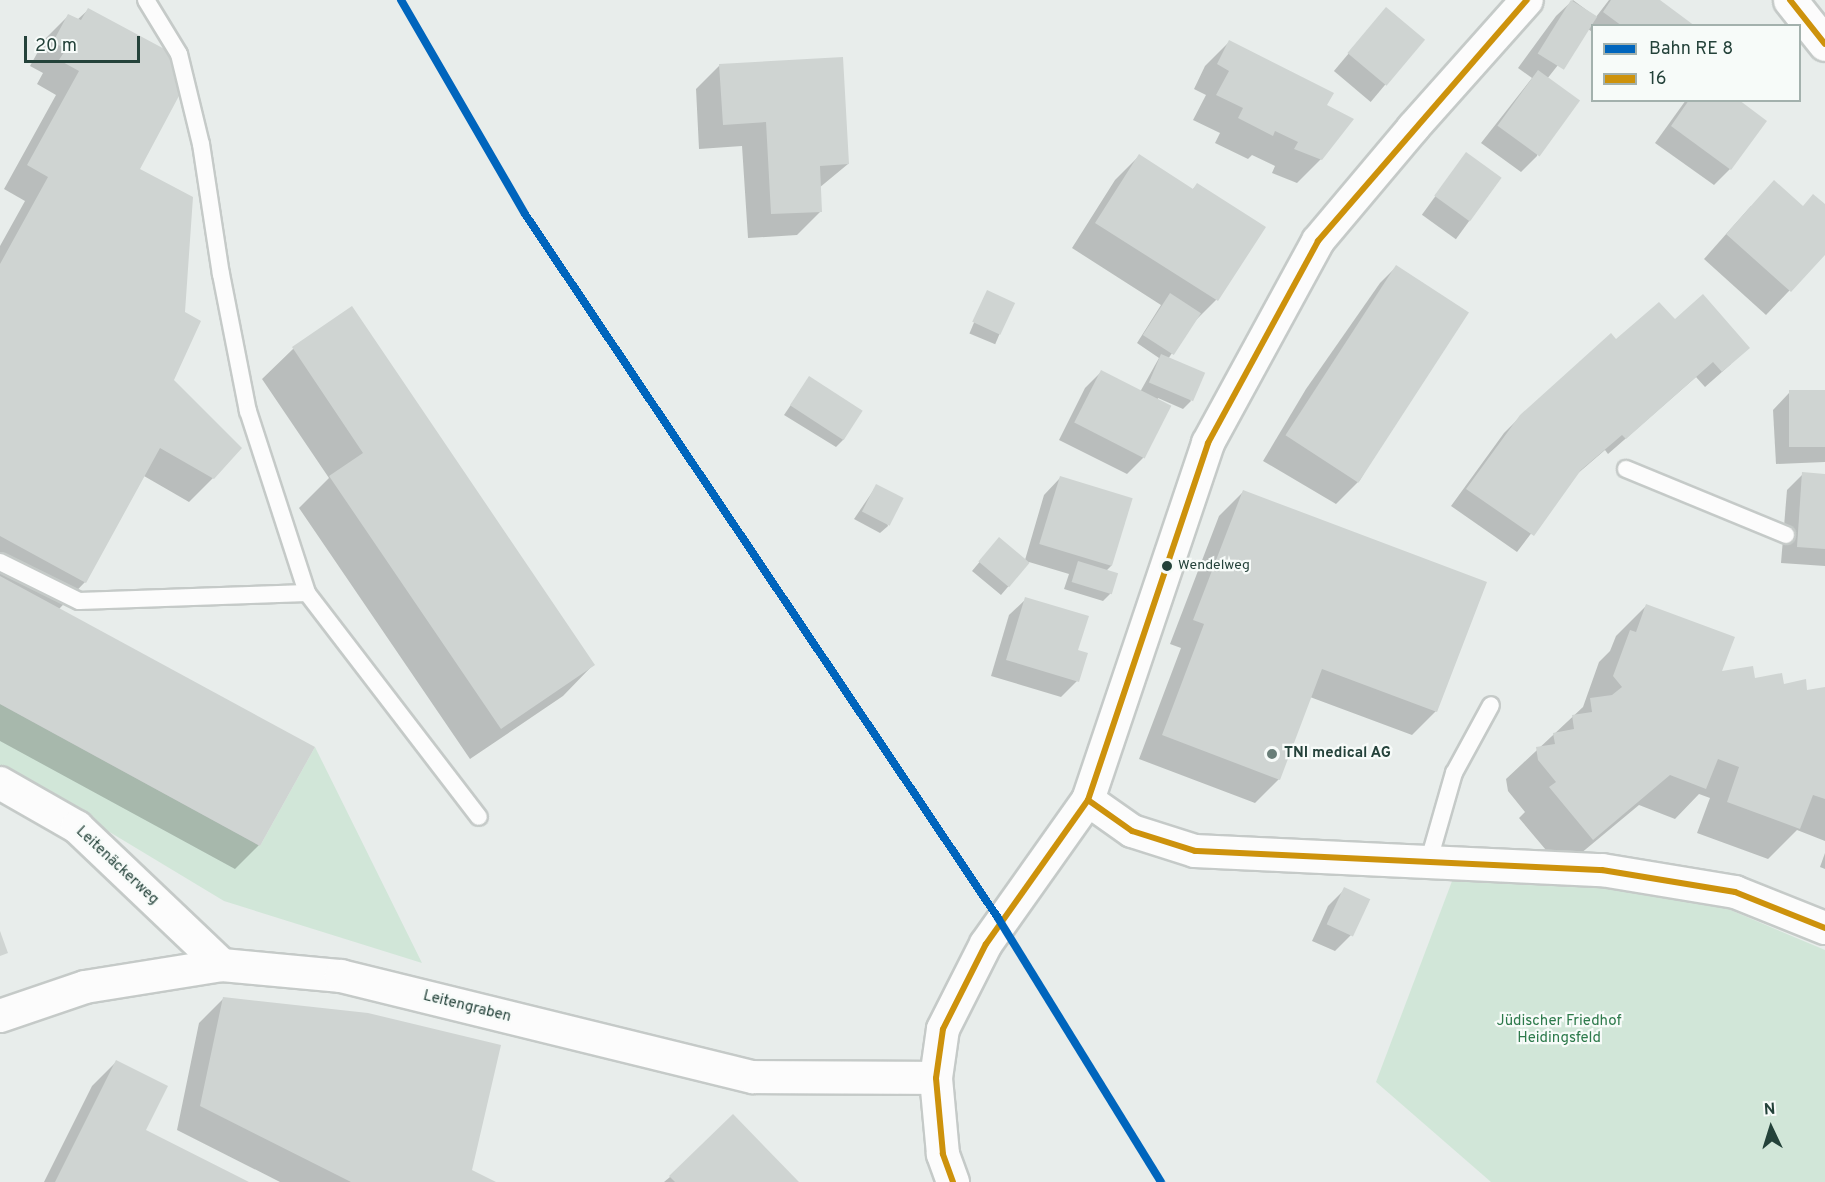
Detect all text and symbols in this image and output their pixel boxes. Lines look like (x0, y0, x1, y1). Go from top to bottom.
scale bar (27, 24, 142, 62)
legend (1591, 24, 1801, 102)
text: 20 m (35, 35, 77, 58)
text: Bahn RE 8 (1649, 38, 1733, 61)
text: 16 (1649, 68, 1666, 91)
place label: Wendelweg (1178, 558, 1250, 574)
marker: Wendelweg (1161, 560, 1173, 572)
place label: TNI medical AG (1284, 745, 1392, 763)
marker: TNI medical AG (1265, 747, 1279, 761)
street label: Leitenäckerweg (72, 823, 162, 909)
street label: Leitengraben (421, 987, 513, 1027)
park label: Jüdischer Friedhof Heidingsfeld (1496, 1012, 1622, 1047)
north arrow (1741, 1098, 1801, 1158)
text: N (1763, 1100, 1776, 1120)

